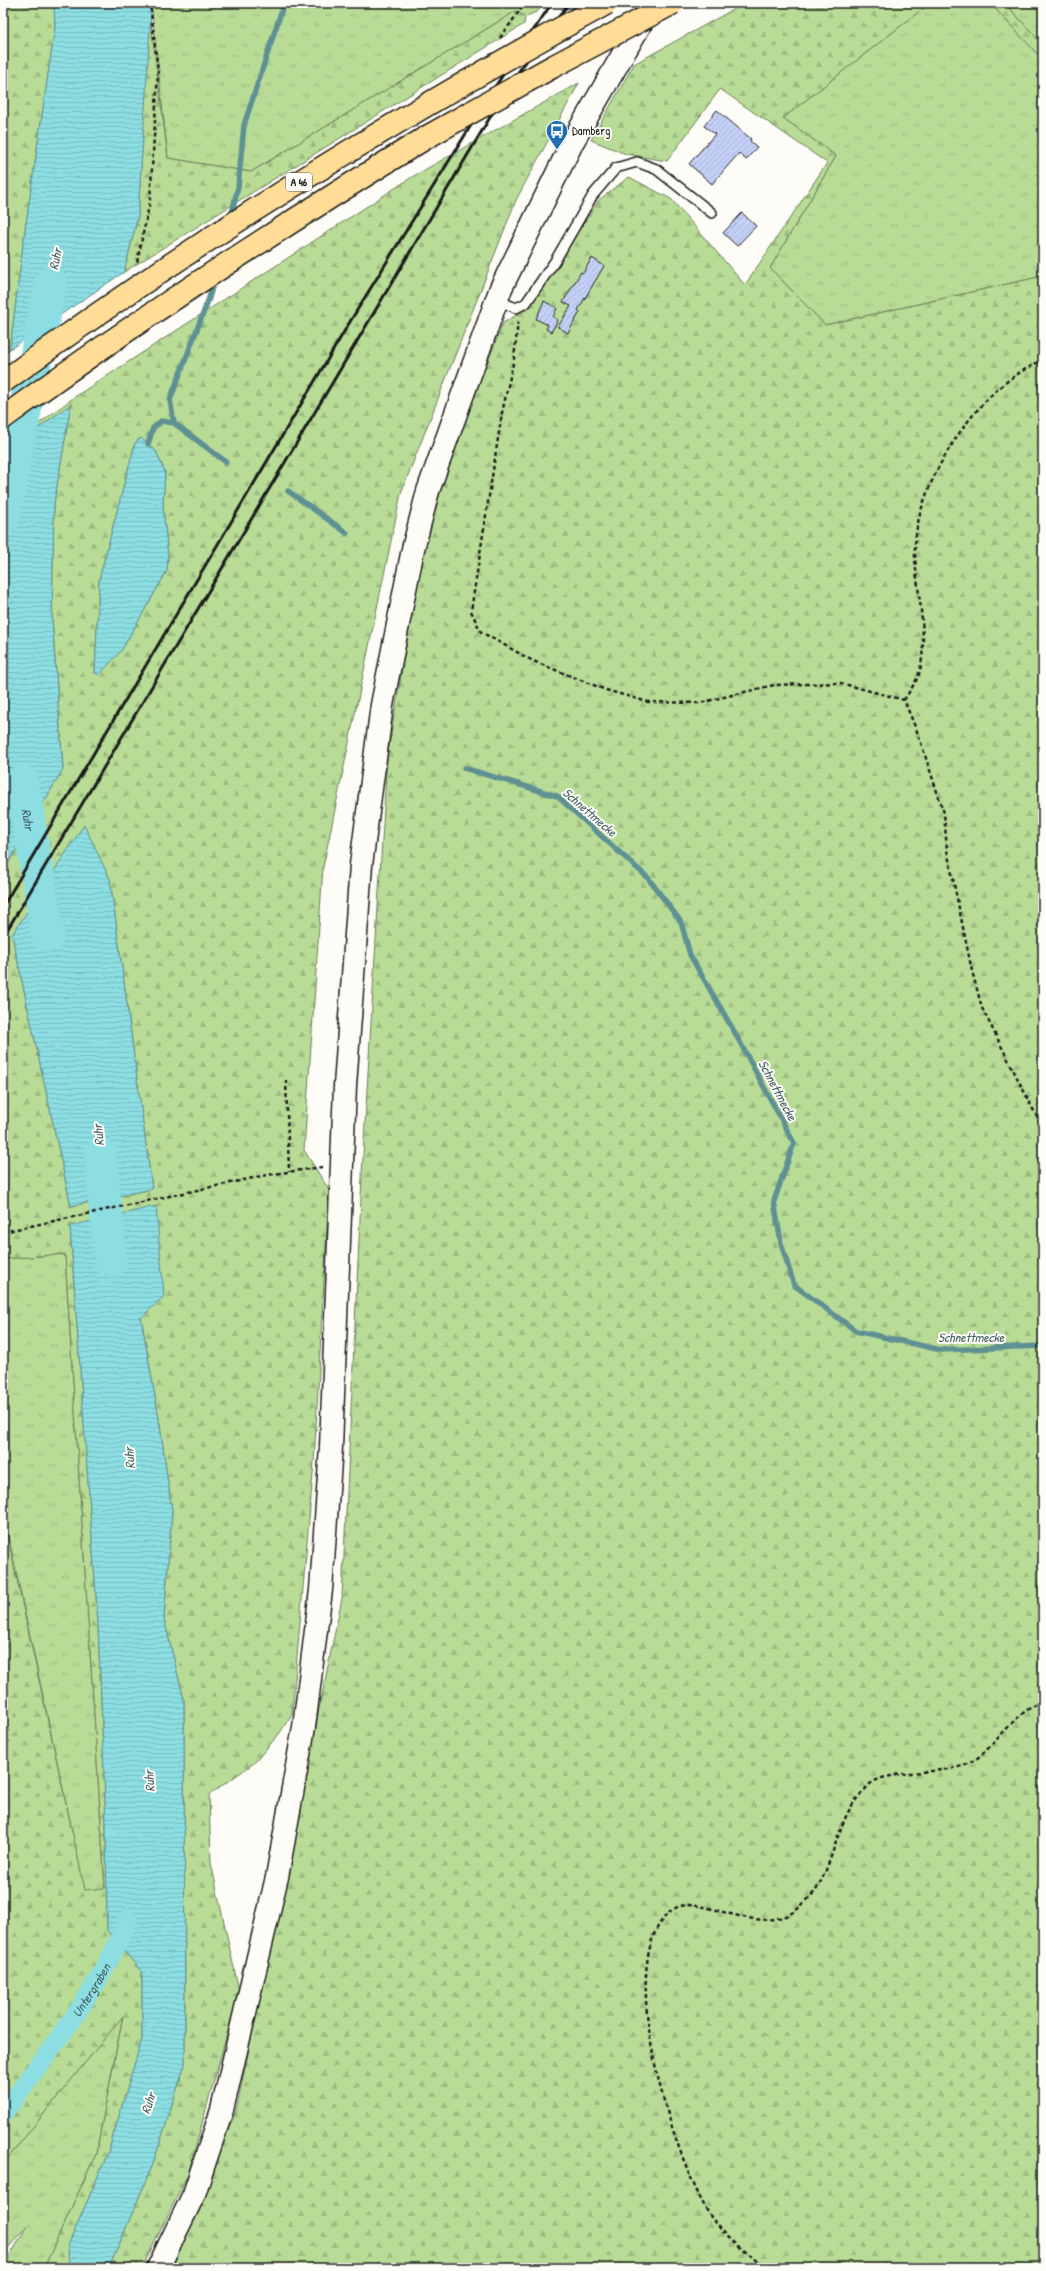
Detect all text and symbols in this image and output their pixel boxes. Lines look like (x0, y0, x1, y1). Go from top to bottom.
bus stop icon: Damberg (544, 118, 570, 151)
place label: Damberg (572, 122, 610, 139)
road number: A 46 (286, 173, 312, 191)
water label: Ruhr (44, 245, 66, 271)
water label: Schnettmecke (559, 784, 621, 841)
water label: Ruhr (18, 807, 39, 834)
water label: Schnettmecke (755, 1057, 802, 1124)
water label: Ruhr (88, 1121, 108, 1147)
water label: Schnettmecke (938, 1328, 1005, 1346)
water label: Ruhr (119, 1445, 139, 1469)
water label: Ruhr (139, 1768, 159, 1792)
water label: Untergraben (67, 1959, 115, 2021)
water label: Ruhr (136, 2088, 161, 2116)

